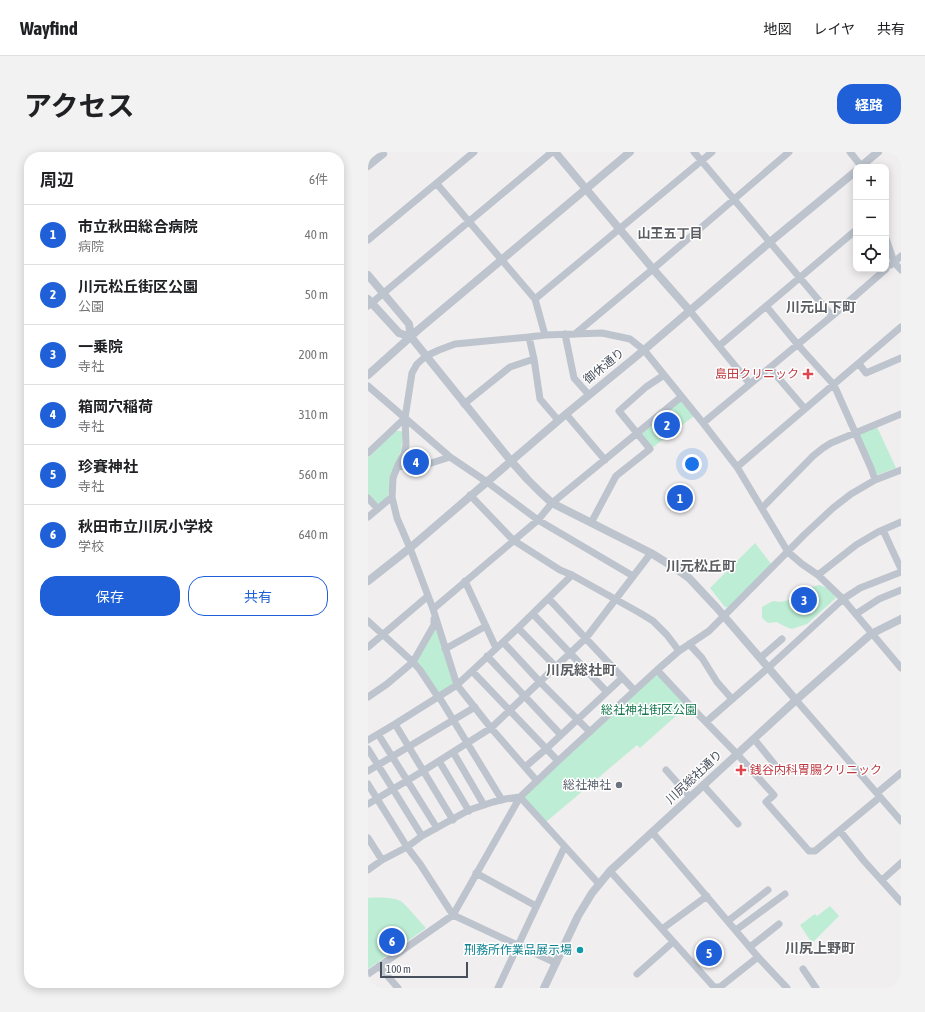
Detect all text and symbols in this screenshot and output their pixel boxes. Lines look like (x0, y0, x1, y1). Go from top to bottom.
text: Wayfind (20, 17, 78, 39)
text: 地図 (763, 21, 791, 37)
text: レイヤ (813, 21, 855, 37)
text: 共有 (877, 21, 905, 37)
button: 経路 (837, 84, 901, 124)
text: アクセス (24, 90, 135, 122)
map controls (853, 164, 889, 272)
button: + (853, 164, 889, 200)
text: 周辺 (40, 170, 74, 190)
text: 6件 (309, 172, 328, 187)
button: − (853, 200, 889, 236)
text: 市立秋田総合病院 (78, 218, 198, 235)
district label: 山王五丁目 (637, 226, 703, 241)
text: 1 (50, 227, 56, 242)
text: 40 m (305, 227, 328, 242)
button: locate (853, 236, 889, 272)
text: 病院 (78, 239, 104, 254)
text: 川元松丘街区公園 (78, 278, 198, 295)
text: 2 (50, 287, 56, 302)
text: 50 m (305, 287, 328, 302)
text: 公園 (78, 299, 104, 314)
district label: 川元山下町 (786, 299, 856, 315)
text: 一乗院 (78, 338, 123, 355)
street label: 御休通り (581, 345, 627, 387)
text: 3 (50, 347, 56, 362)
text: 200 m (299, 347, 328, 362)
text: 寺社 (78, 359, 104, 374)
place label: 島田クリニック (715, 367, 799, 381)
marker: 島田クリニック (802, 368, 814, 380)
text: 箱岡穴稲荷 (78, 398, 153, 415)
text: 4 (50, 407, 56, 422)
text: 310 m (299, 407, 328, 422)
pin: 2 (654, 410, 680, 440)
text: 寺社 (78, 419, 104, 434)
pin: 4 (403, 447, 429, 477)
your location (682, 454, 702, 474)
text: 珍賽神社 (78, 458, 138, 475)
text: 5 (50, 467, 56, 482)
text: 560 m (299, 467, 328, 482)
text: 寺社 (78, 479, 104, 494)
pin: 1 (667, 483, 693, 513)
text: 秋田市立川尻小学校 (78, 518, 213, 535)
text: 6 (50, 527, 56, 542)
text: 640 m (299, 527, 328, 542)
text: 学校 (78, 539, 104, 554)
district label: 川元松丘町 (666, 558, 736, 574)
button: 保存 (40, 576, 180, 616)
button: 共有 (188, 576, 328, 616)
pin: 3 (791, 585, 817, 615)
district label: 川尻総社町 (546, 662, 616, 678)
park label: 総社神社街区公園 (601, 703, 697, 717)
street label: 川尻総社通り (663, 747, 725, 807)
place label: 銭谷内科胃腸クリニック (750, 763, 882, 777)
marker: 銭谷内科胃腸クリニック (735, 764, 747, 776)
place label: 総社神社 (563, 778, 611, 792)
marker: 総社神社 (614, 780, 624, 790)
pin: 6 (379, 926, 405, 956)
pin: 5 (696, 938, 722, 968)
district label: 川尻上野町 (785, 940, 855, 956)
place label: 刑務所作業品展示場 (464, 943, 572, 957)
marker: 刑務所作業品展示場 (575, 945, 585, 955)
scale bar (380, 960, 468, 979)
text: 100 m (386, 963, 411, 975)

